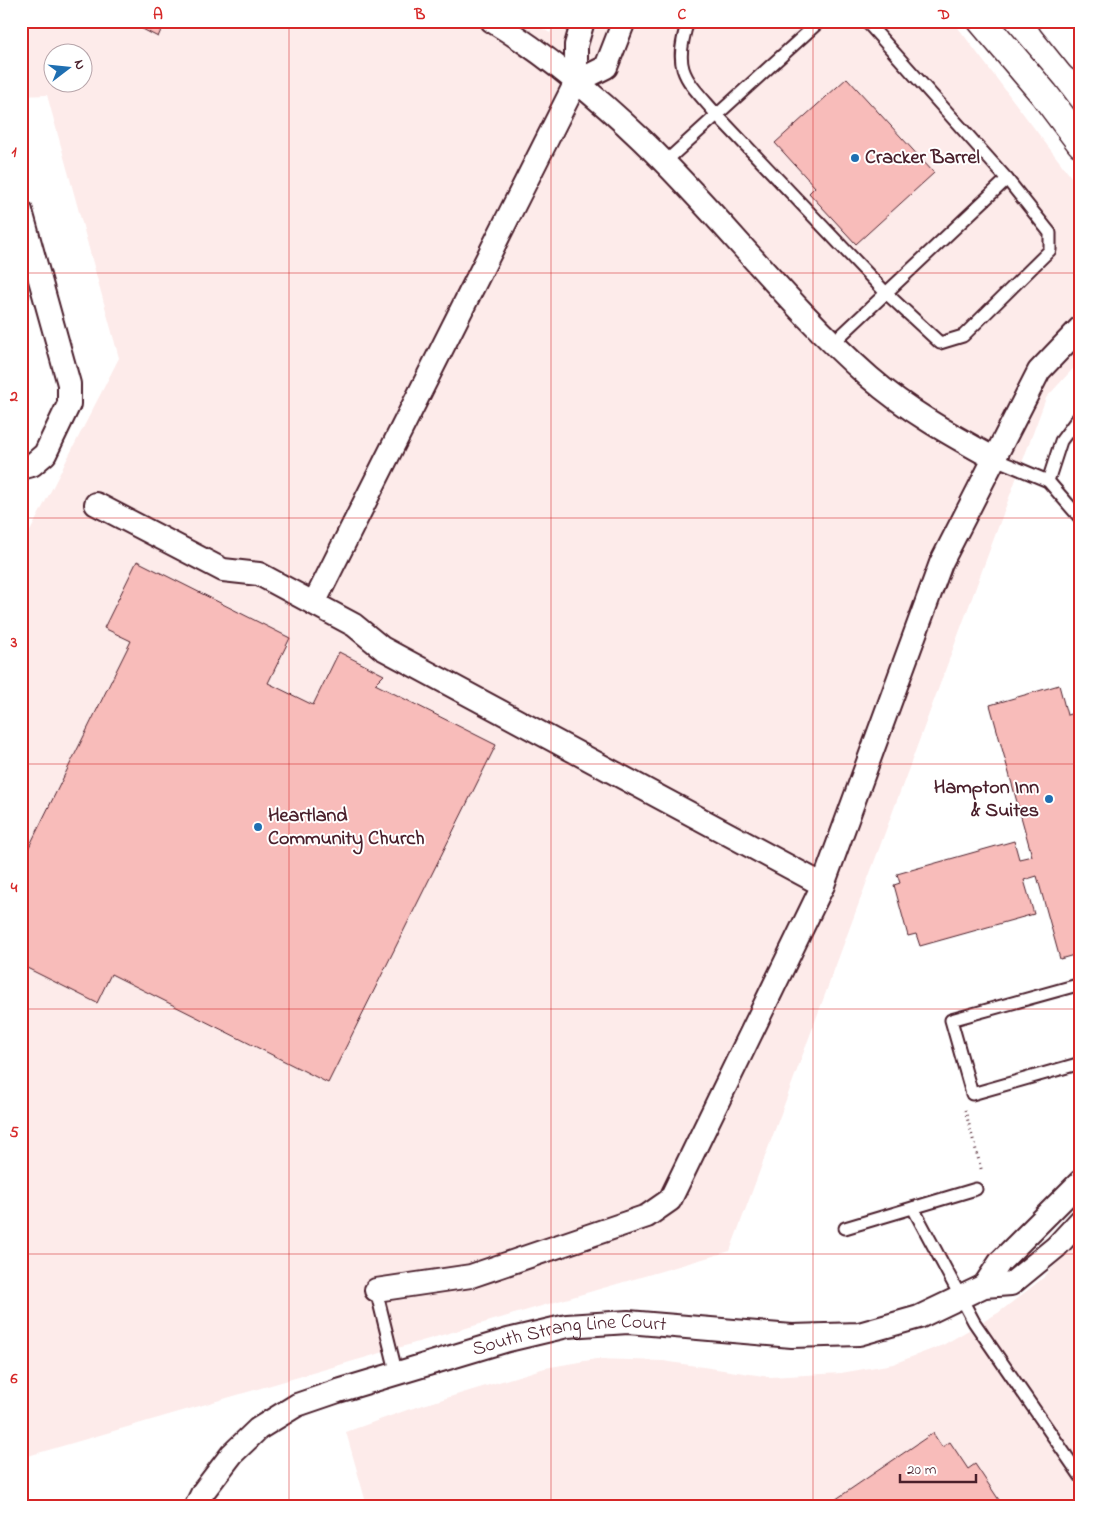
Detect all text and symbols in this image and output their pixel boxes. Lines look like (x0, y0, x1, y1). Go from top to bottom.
text: A (153, 3, 163, 27)
text: B (414, 3, 426, 27)
text: C (678, 3, 687, 27)
text: D (937, 3, 950, 27)
north arrow (42, 42, 92, 92)
text: N (68, 57, 90, 72)
text: 1 (11, 140, 17, 164)
place label: Cracker Barrel (865, 144, 980, 173)
marker: Cracker Barrel (849, 152, 861, 164)
text: 2 (9, 385, 18, 409)
text: 3 (10, 631, 18, 655)
place label: Hampton Inn & Suites (934, 774, 1039, 826)
marker: Hampton Inn & Suites (1043, 793, 1055, 805)
place label: Heartland Community Church (268, 802, 425, 855)
marker: Heartland Community Church (252, 821, 264, 833)
text: 4 (10, 876, 18, 900)
text: 5 (9, 1121, 19, 1145)
street label: South Strang Line Court (469, 1307, 668, 1364)
text: 6 (9, 1367, 18, 1391)
scale bar (900, 1452, 976, 1484)
text: 20 m (907, 1459, 937, 1481)

